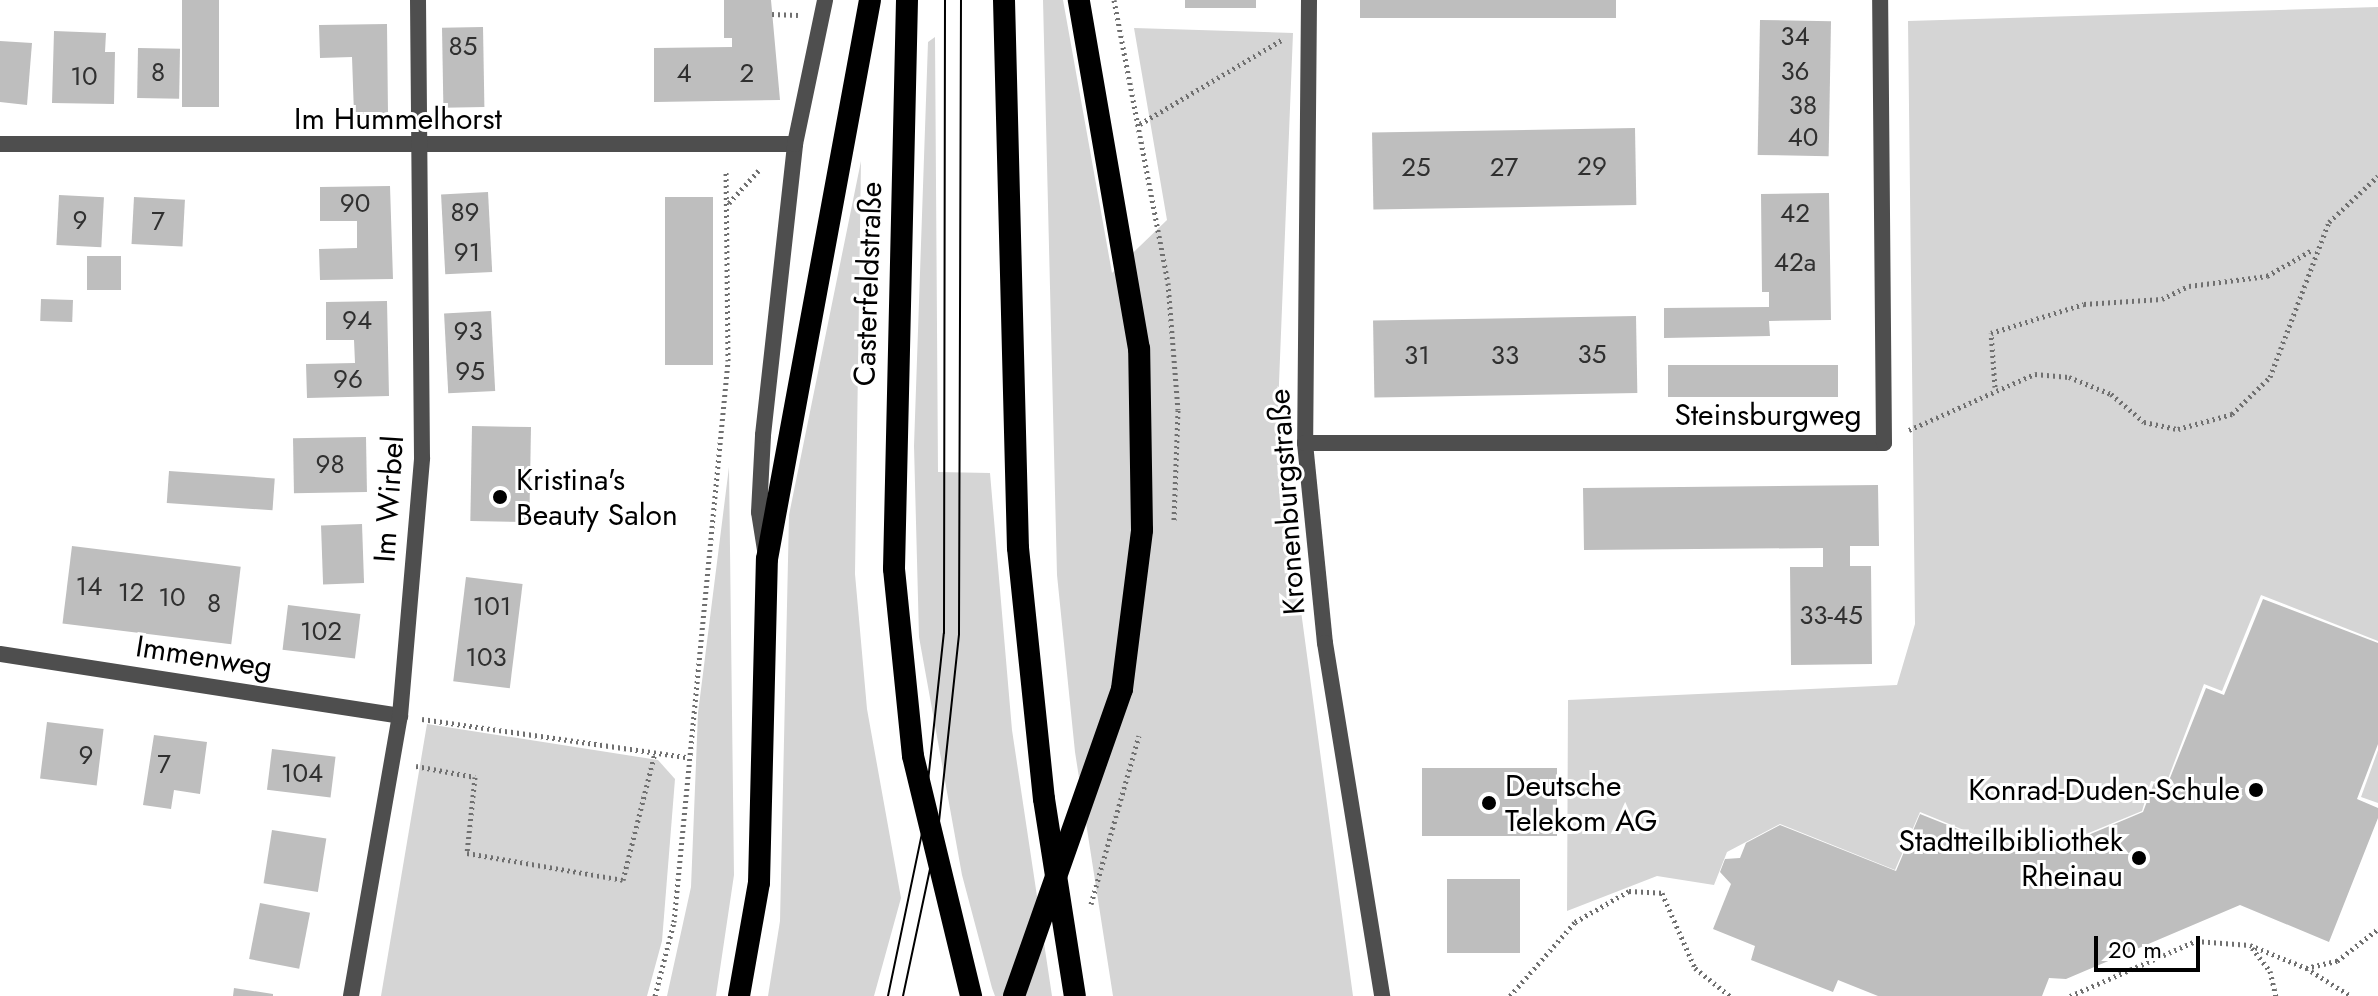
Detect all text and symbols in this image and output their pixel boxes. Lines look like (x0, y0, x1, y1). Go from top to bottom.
house number: 34 (1780, 21, 1810, 53)
house number: 85 (449, 31, 477, 63)
house number: 36 (1780, 56, 1810, 88)
house number: 8 (151, 57, 165, 89)
house number: 4 (676, 58, 692, 90)
house number: 2 (740, 58, 754, 90)
house number: 10 (70, 61, 98, 93)
house number: 38 (1789, 90, 1817, 122)
street label: Im Hummelhorst (294, 101, 502, 137)
house number: 40 (1788, 122, 1818, 154)
house number: 29 (1577, 151, 1607, 183)
house number: 25 (1401, 152, 1431, 184)
house number: 27 (1490, 152, 1518, 184)
street label: Casterfeldstraße (846, 181, 890, 387)
house number: 90 (340, 188, 370, 220)
house number: 89 (450, 197, 480, 229)
house number: 42 (1780, 198, 1810, 230)
house number: 9 (73, 205, 87, 237)
house number: 7 (151, 206, 165, 238)
house number: 91 (454, 237, 480, 269)
house number: 42a (1774, 247, 1816, 279)
house number: 94 (342, 305, 372, 337)
house number: 93 (453, 316, 483, 348)
house number: 35 (1578, 339, 1606, 371)
house number: 31 (1404, 340, 1430, 372)
house number: 33 (1491, 340, 1519, 372)
house number: 95 (455, 356, 485, 388)
house number: 96 (333, 364, 363, 396)
street label: Kronenburgstraße (1261, 388, 1313, 616)
street label: Steinsburgweg (1674, 397, 1862, 433)
street label: Im Wirbel (367, 434, 411, 564)
house number: 98 (315, 449, 345, 481)
place label: Kristina's Beauty Salon (516, 462, 678, 532)
marker: Kristina's Beauty Salon (491, 488, 509, 506)
house number: 14 (76, 571, 102, 603)
house number: 12 (118, 577, 144, 609)
house number: 10 (158, 582, 186, 614)
house number: 8 (207, 588, 221, 620)
house number: 101 (473, 591, 511, 623)
house number: 33-45 (1799, 600, 1863, 632)
house number: 102 (300, 616, 342, 648)
street label: Immenweg (133, 628, 275, 686)
house number: 103 (465, 642, 507, 674)
house number: 9 (79, 740, 93, 772)
house number: 7 (157, 749, 171, 781)
house number: 104 (281, 758, 323, 790)
place label: Deutsche Telekom AG (1505, 768, 1657, 838)
place label: Konrad-Duden-Schule (1968, 772, 2240, 808)
marker: Konrad-Duden-Schule (2247, 781, 2265, 799)
marker: Deutsche Telekom AG (1480, 794, 1498, 812)
place label: Stadtteilbibliothek Rheinau (1899, 823, 2123, 894)
marker: Stadtteilbibliothek Rheinau (2130, 849, 2148, 867)
scale bar (2098, 920, 2204, 970)
text: 20 m (2108, 932, 2162, 967)

